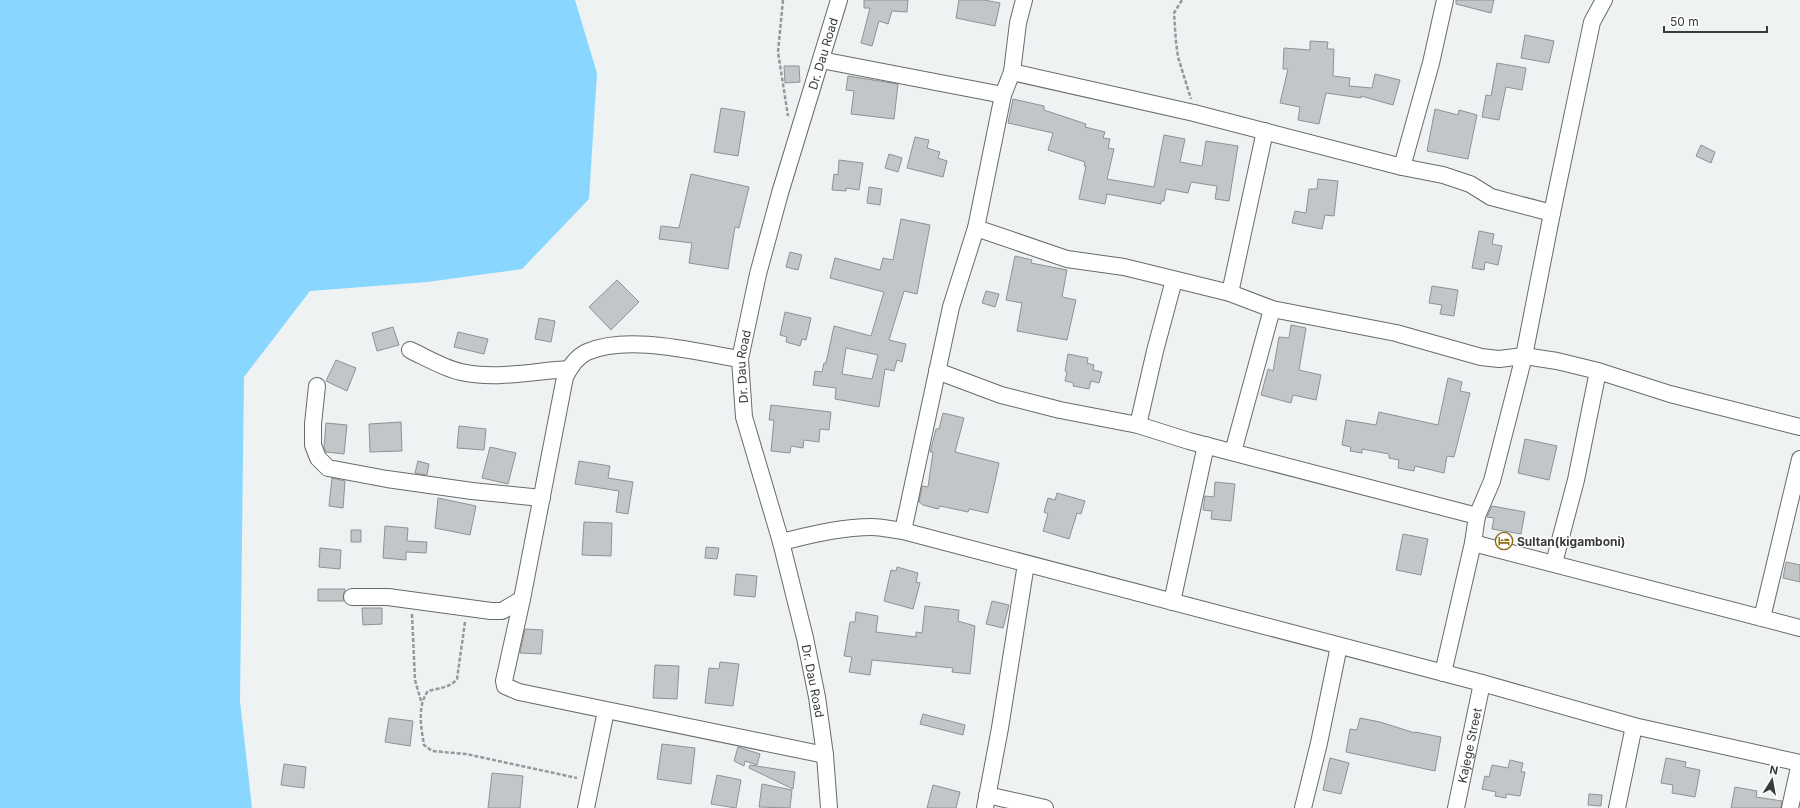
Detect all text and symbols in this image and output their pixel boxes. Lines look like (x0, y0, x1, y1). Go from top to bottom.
scale bar (1664, 8, 1767, 34)
text: 50 m (1670, 14, 1699, 29)
street label: Dr. Dau Road (805, 16, 841, 91)
street label: Dr. Dau Road (732, 328, 753, 404)
hotel icon: Sultan(kigamboni) (1494, 531, 1514, 551)
place label: Sultan(kigamboni) (1517, 534, 1625, 549)
street label: Dr. Dau Road (799, 643, 827, 719)
street label: Kajege Street (1454, 706, 1484, 784)
north arrow (1752, 760, 1792, 800)
text: N (1768, 763, 1779, 778)

